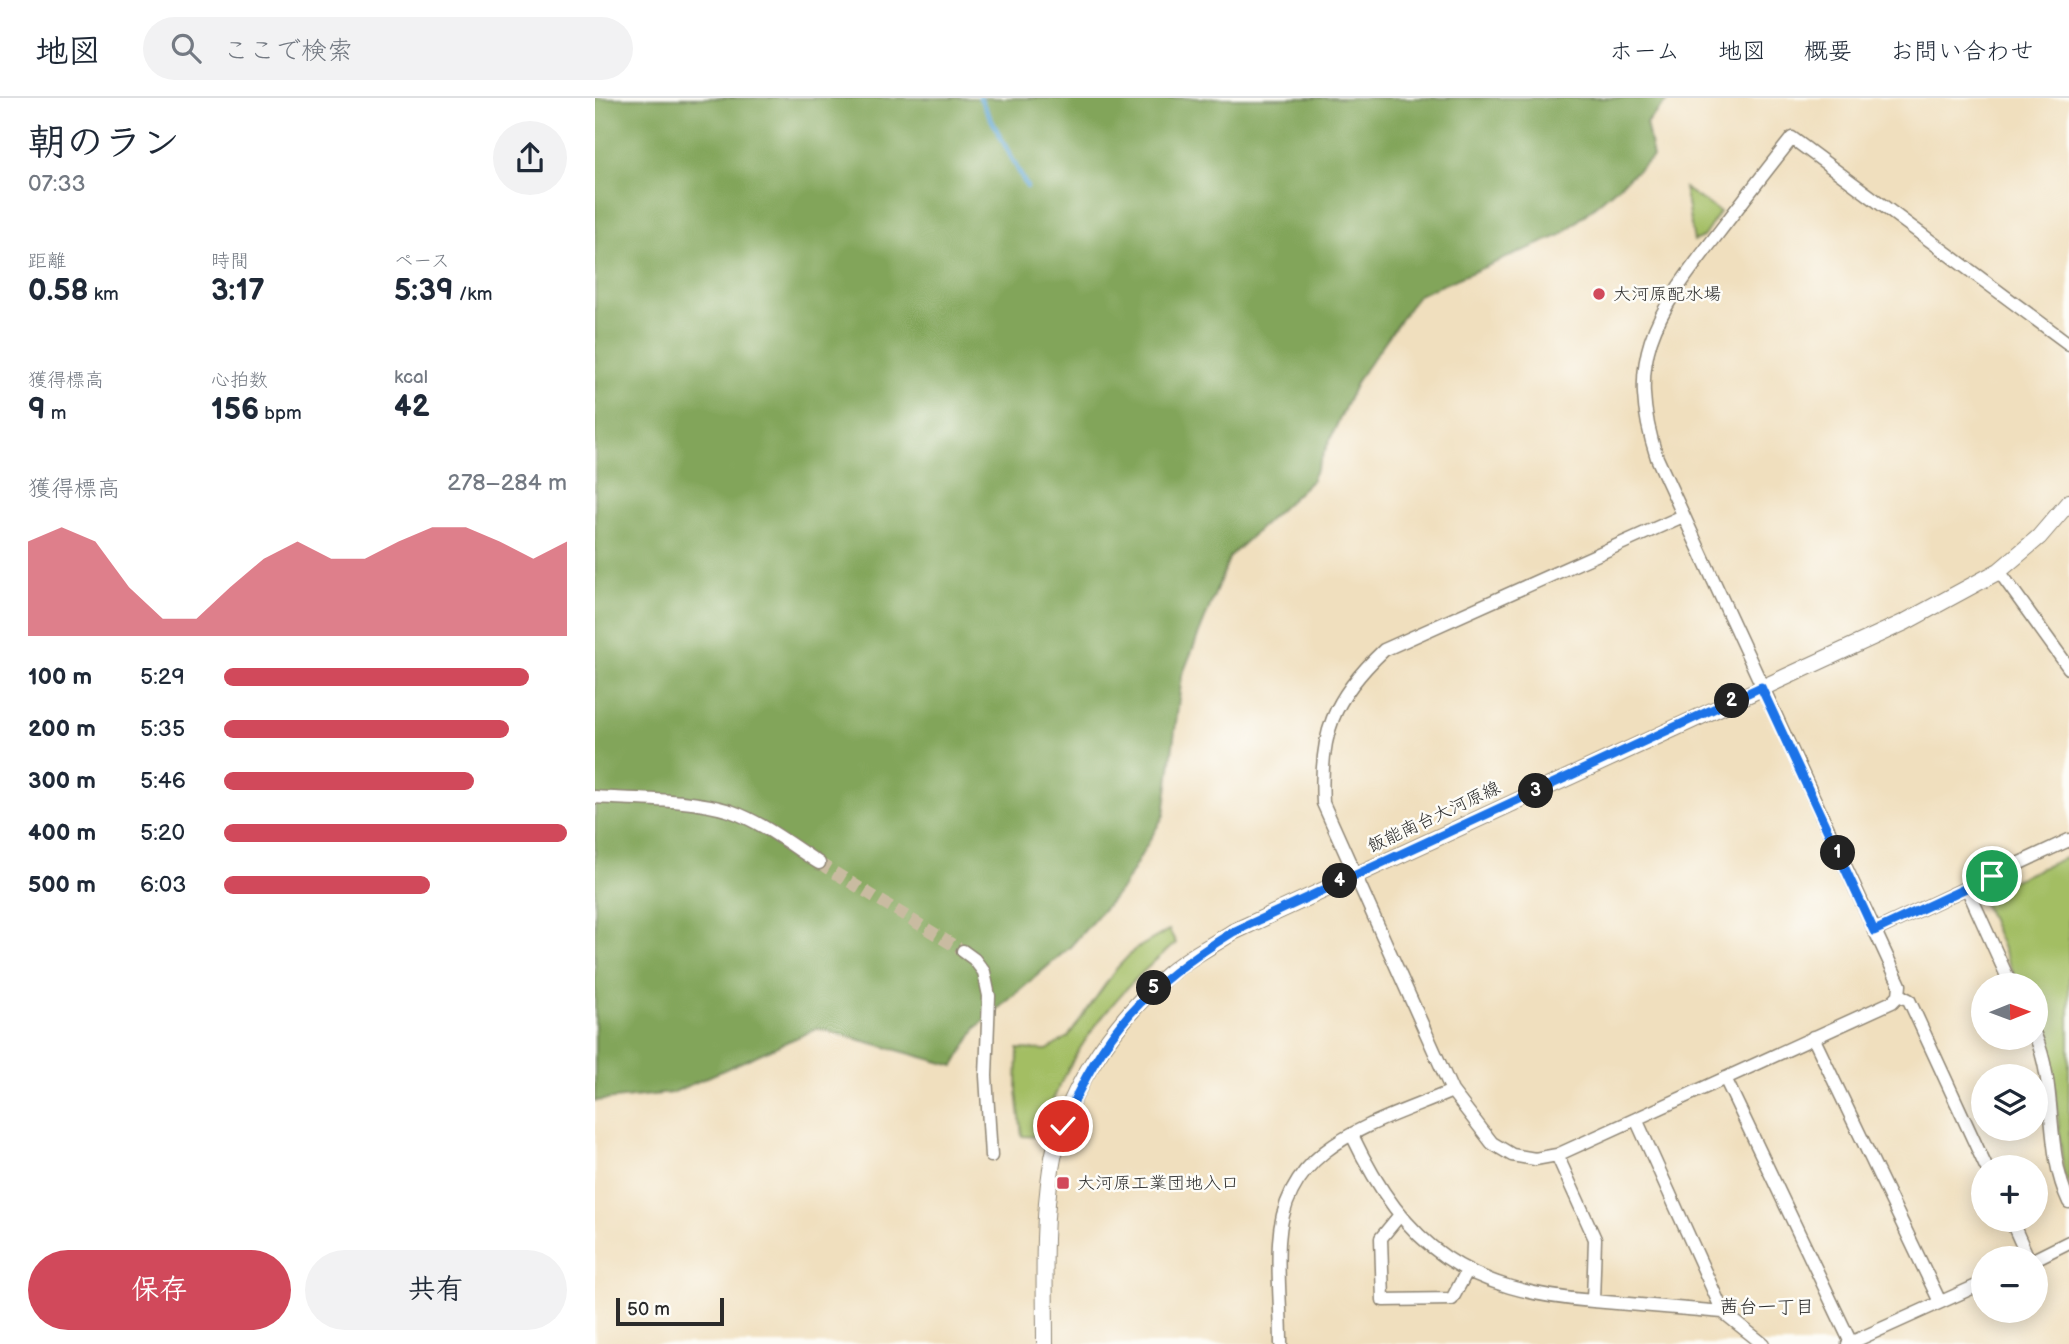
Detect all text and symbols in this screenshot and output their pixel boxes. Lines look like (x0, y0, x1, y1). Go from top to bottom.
search box (143, 17, 633, 80)
icon: search (167, 29, 205, 67)
text: 地図 (35, 32, 101, 72)
text: ここで検索 (223, 36, 353, 67)
text: ホーム (1609, 37, 1680, 66)
text: 地図 (1718, 37, 1766, 66)
text: 概要 (1804, 37, 1852, 66)
text: お問い合わせ (1890, 37, 2034, 66)
text: 朝のラン (28, 121, 180, 166)
button: share (493, 121, 567, 195)
text: 07:33 (28, 170, 86, 198)
text: 距離 (28, 250, 66, 273)
text: 時間 (211, 250, 249, 273)
text: ペース (394, 250, 450, 273)
text: 0.58 (28, 273, 89, 309)
text: 3:17 (211, 273, 265, 309)
text: 5:39 (394, 273, 454, 309)
text: km (89, 283, 119, 306)
text: /km (454, 283, 492, 306)
place label: 大河原配水場 (1613, 284, 1721, 305)
marker: 大河原配水場 (1591, 286, 1607, 302)
text: kcal (394, 366, 428, 389)
text: 獲得標高 (28, 369, 104, 392)
text: 心拍数 (211, 369, 268, 392)
text: 42 (394, 389, 430, 425)
text: 9 (28, 392, 46, 428)
text: 156 (211, 392, 259, 428)
text: m (46, 402, 66, 425)
text: bpm (259, 402, 302, 425)
text: 278–284 m (447, 469, 567, 497)
text: 獲得標高 (28, 475, 120, 503)
text: 100 m (28, 663, 92, 691)
text: 5:29 (140, 663, 185, 691)
pin: 2 (1715, 684, 1749, 718)
text: 2 (1726, 689, 1737, 712)
text: 200 m (28, 715, 96, 743)
text: 5:35 (140, 715, 185, 743)
text: 300 m (28, 767, 96, 795)
text: 5:46 (140, 767, 186, 795)
pin: 3 (1518, 774, 1553, 808)
street label: 飯能南台大河原線 (1364, 777, 1504, 857)
text: 3 (1530, 779, 1541, 802)
text: 400 m (28, 819, 96, 847)
text: 5:20 (140, 819, 185, 847)
pin: 1 (1821, 836, 1855, 870)
text: 1 (1834, 841, 1842, 864)
pin (1962, 846, 2022, 906)
icon: arrive (1973, 857, 2011, 895)
pin: 4 (1323, 864, 1357, 898)
text: 4 (1334, 869, 1345, 892)
text: 500 m (28, 871, 96, 899)
text: 6:03 (140, 871, 186, 899)
pin: 5 (1137, 970, 1171, 1006)
north arrow (1971, 973, 2047, 1050)
map controls (1971, 973, 2048, 1323)
text: 5 (1148, 976, 1159, 999)
button: layers (1971, 1064, 2048, 1141)
pin (1033, 1096, 1093, 1156)
icon: check (1044, 1107, 1082, 1145)
button: + (1971, 1155, 2048, 1232)
place label: 大河原工業団地入口 (1077, 1173, 1239, 1194)
marker: 大河原工業団地入口 (1055, 1175, 1071, 1191)
button: − (1971, 1246, 2048, 1323)
button: 保存 (28, 1250, 291, 1330)
button: 共有 (305, 1250, 567, 1330)
scale bar (616, 1295, 725, 1327)
district label: 茜台一丁目 (1719, 1296, 1815, 1319)
text: 50 m (627, 1298, 670, 1321)

